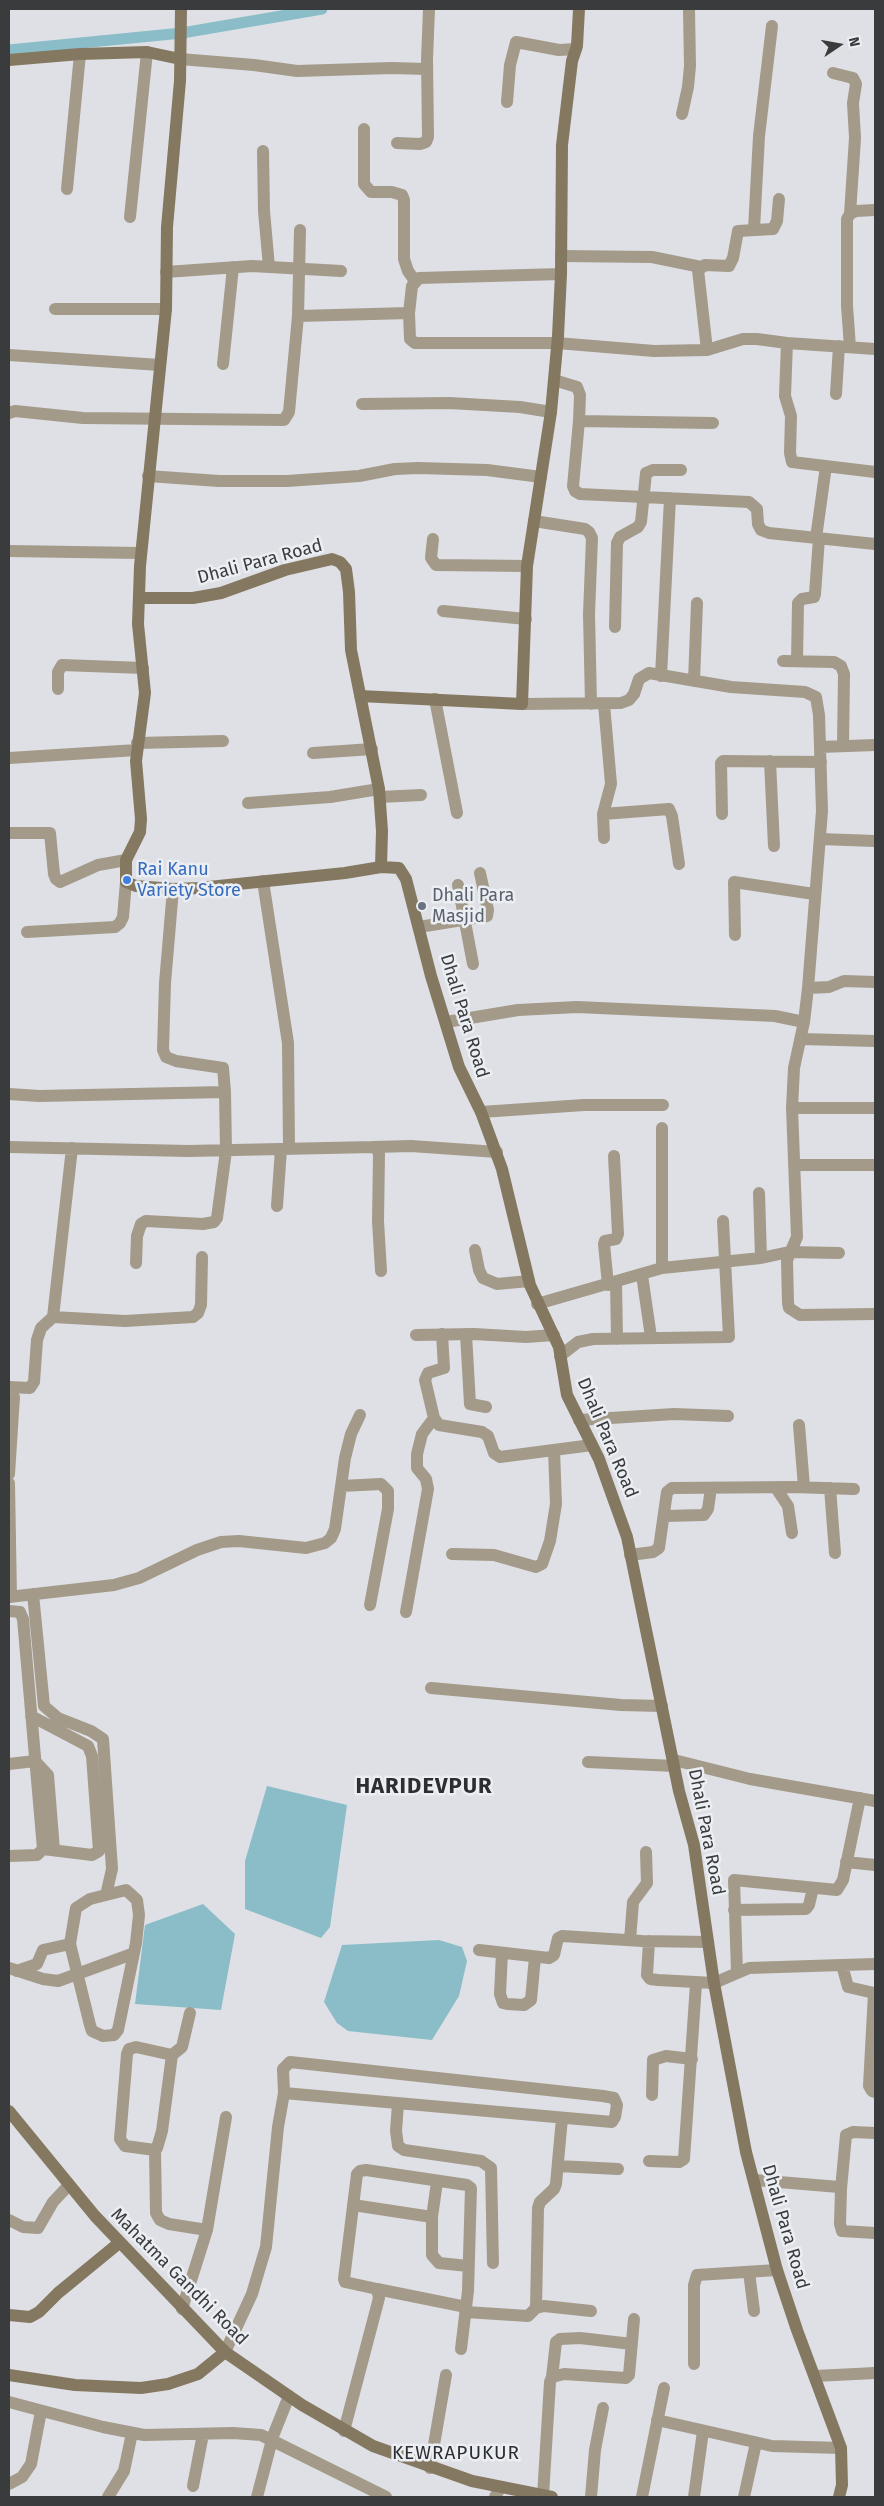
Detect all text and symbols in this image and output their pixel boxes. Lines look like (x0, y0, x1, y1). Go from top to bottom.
north arrow (814, 20, 864, 70)
text: N (845, 35, 863, 48)
street label: Dhali Para Road (195, 535, 325, 589)
place label: Rai Kanu Variety Store (137, 859, 241, 902)
marker: Rai Kanu Variety Store (121, 874, 133, 886)
place label: Dhali Para Masjid (432, 885, 514, 928)
marker: Dhali Para Masjid (416, 900, 428, 912)
street label: Dhali Para Road (435, 951, 493, 1081)
street label: Dhali Para Road (572, 1375, 642, 1501)
street label: Dhali Para Road (683, 1767, 729, 1897)
district label: HARIDEVPUR (354, 1774, 494, 1800)
street label: Dhali Para Road (757, 2162, 813, 2292)
street label: Mahatma Gandhi Road (106, 2204, 252, 2350)
district label: KEWRAPUKUR (391, 2443, 521, 2465)

